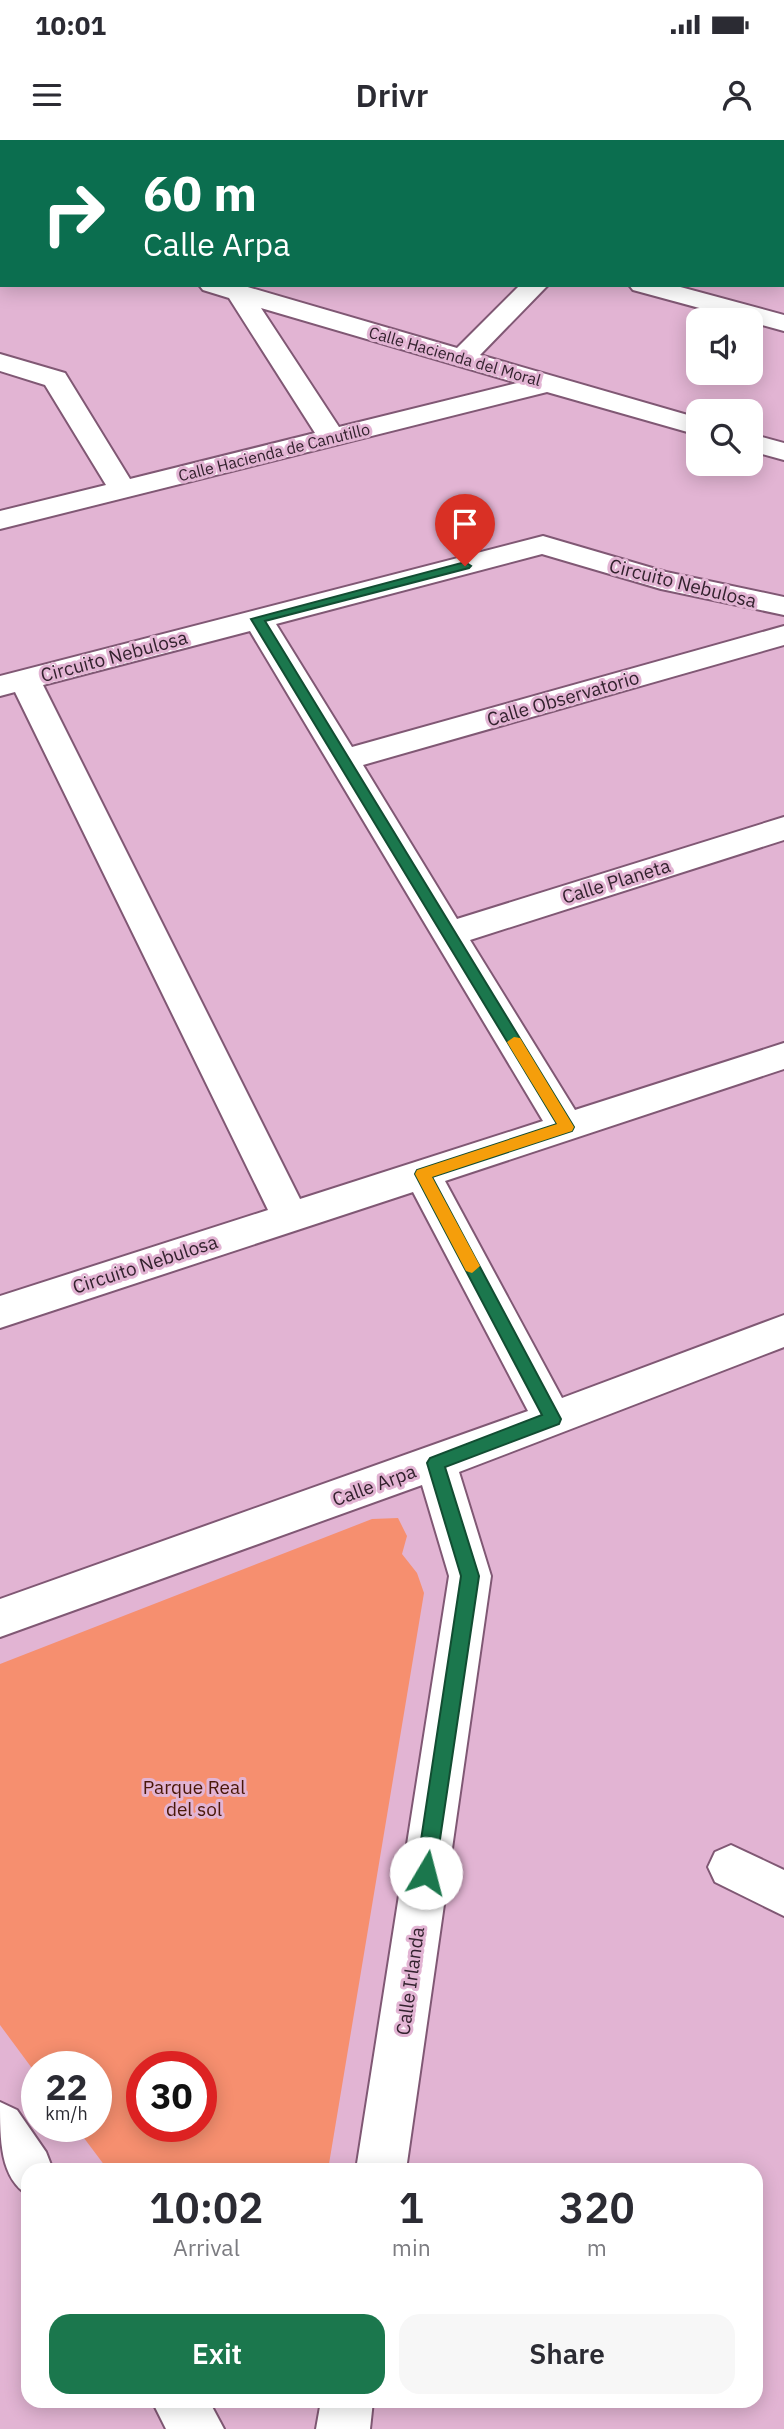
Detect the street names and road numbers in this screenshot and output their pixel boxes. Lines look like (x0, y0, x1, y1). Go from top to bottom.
street label: Calle Hacienda del Moral (367, 322, 543, 390)
street label: Calle Hacienda de Canutillo (176, 418, 372, 486)
street label: Circuito Nebulosa (607, 553, 759, 613)
street label: Circuito Nebulosa (38, 625, 190, 687)
street label: Calle Observatorio (484, 665, 642, 731)
street label: Calle Planeta (559, 853, 673, 909)
street label: Circuito Nebulosa (69, 1229, 221, 1299)
street label: Calle Arpa (329, 1459, 419, 1511)
street label: Calle Irlanda (391, 1925, 429, 2037)

